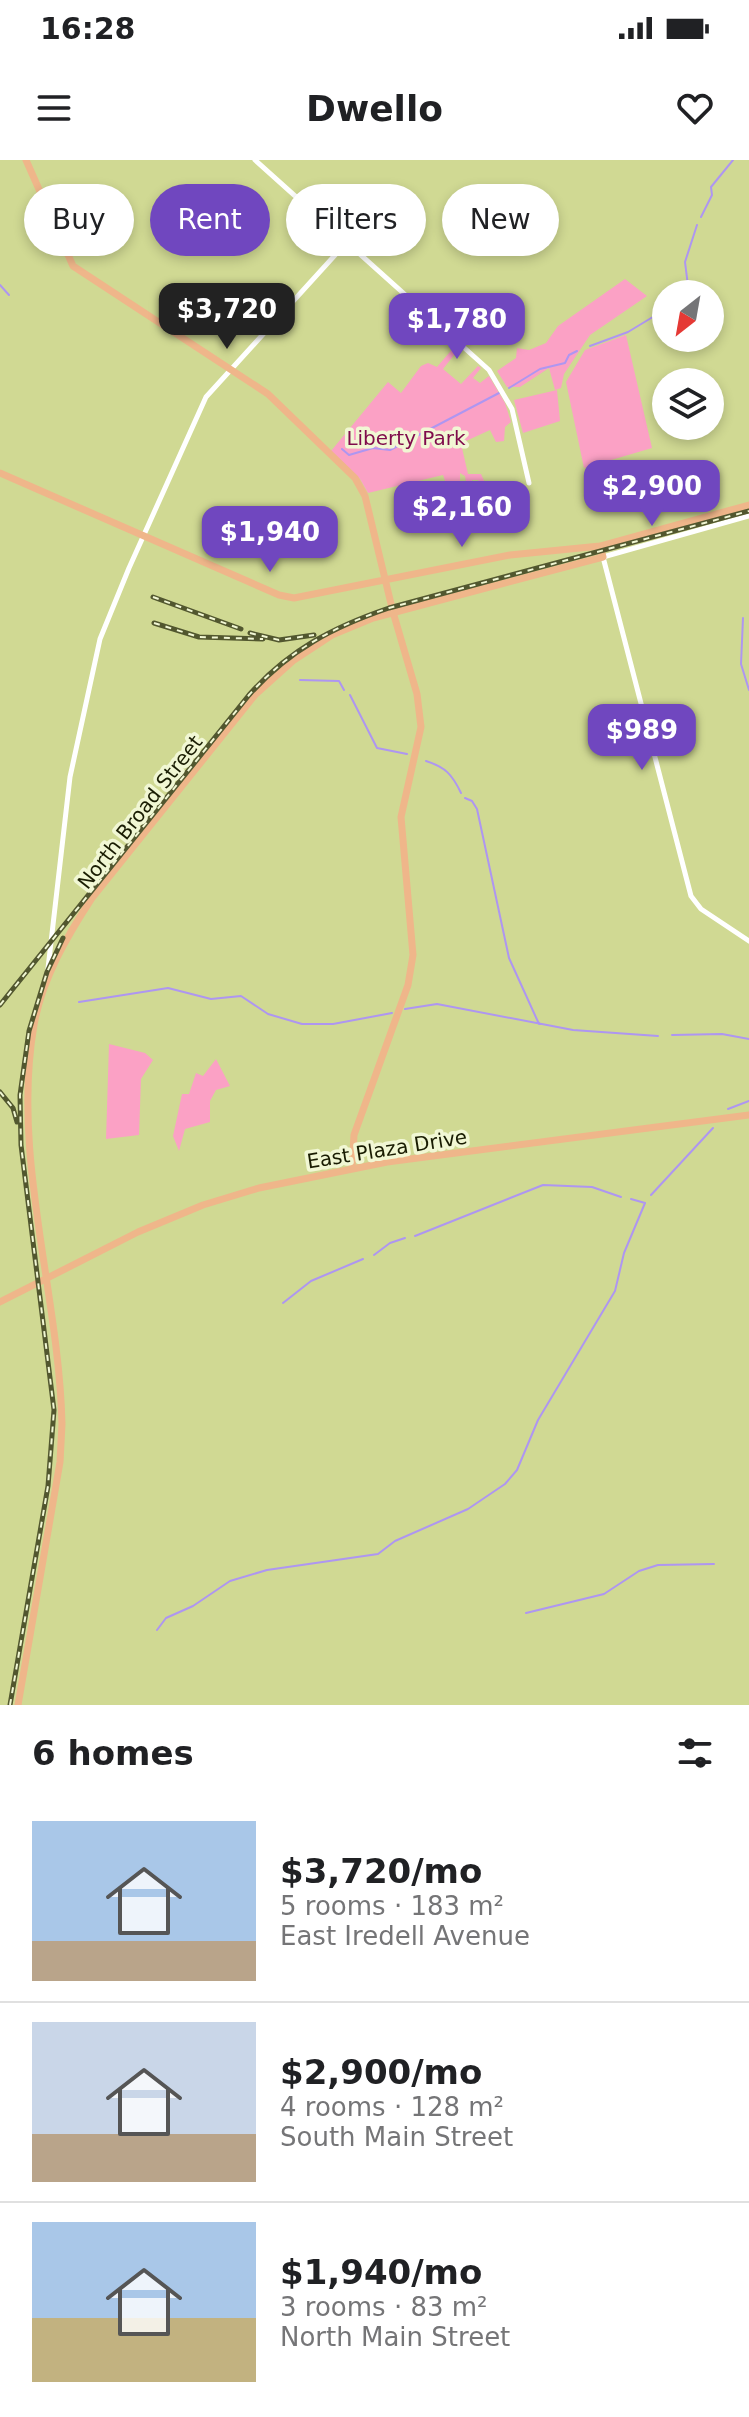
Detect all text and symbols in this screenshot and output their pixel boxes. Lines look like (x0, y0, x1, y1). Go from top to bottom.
text: 16:28 (40, 11, 136, 46)
icon: menu (32, 86, 76, 130)
icon: heart (673, 86, 717, 130)
text: Dwello (306, 88, 443, 129)
chip: Buy (24, 184, 134, 256)
chip: Rent (150, 184, 270, 256)
chip: Filters (286, 184, 426, 256)
chip: New (442, 184, 559, 256)
north arrow (652, 280, 724, 352)
map controls (652, 280, 724, 440)
pin: $3,720 (162, 283, 292, 351)
pin: $1,780 (392, 293, 522, 361)
text: $3,720 (177, 294, 277, 324)
text: $1,780 (407, 304, 507, 334)
button: layers (652, 368, 724, 440)
park label: Liberty Park (346, 426, 466, 450)
pin: $2,900 (587, 460, 717, 528)
text: $2,900 (602, 471, 702, 501)
pin: $2,160 (397, 481, 527, 549)
text: $2,160 (412, 492, 512, 522)
pin: $1,940 (205, 506, 335, 574)
text: $1,940 (220, 517, 320, 547)
pin: $989 (595, 704, 689, 772)
text: $989 (606, 715, 678, 745)
street label: North Broad Street (73, 730, 207, 894)
street label: East Plaza Drive (305, 1124, 469, 1174)
icon: filters (673, 1731, 717, 1775)
text: 6 homes (32, 1733, 194, 1773)
text: $3,720/mo (280, 1851, 482, 1891)
icon: home (96, 1853, 192, 1949)
text: 5 rooms · 183 m² (280, 1891, 504, 1921)
text: East Iredell Avenue (280, 1921, 530, 1951)
text: $2,900/mo (280, 2052, 482, 2092)
icon: home (96, 2054, 192, 2150)
text: 4 rooms · 128 m² (280, 2092, 504, 2122)
text: South Main Street (280, 2122, 513, 2152)
text: $1,940/mo (280, 2252, 482, 2292)
icon: home (96, 2254, 192, 2350)
text: 3 rooms · 83 m² (280, 2292, 488, 2322)
text: North Main Street (280, 2322, 510, 2352)

